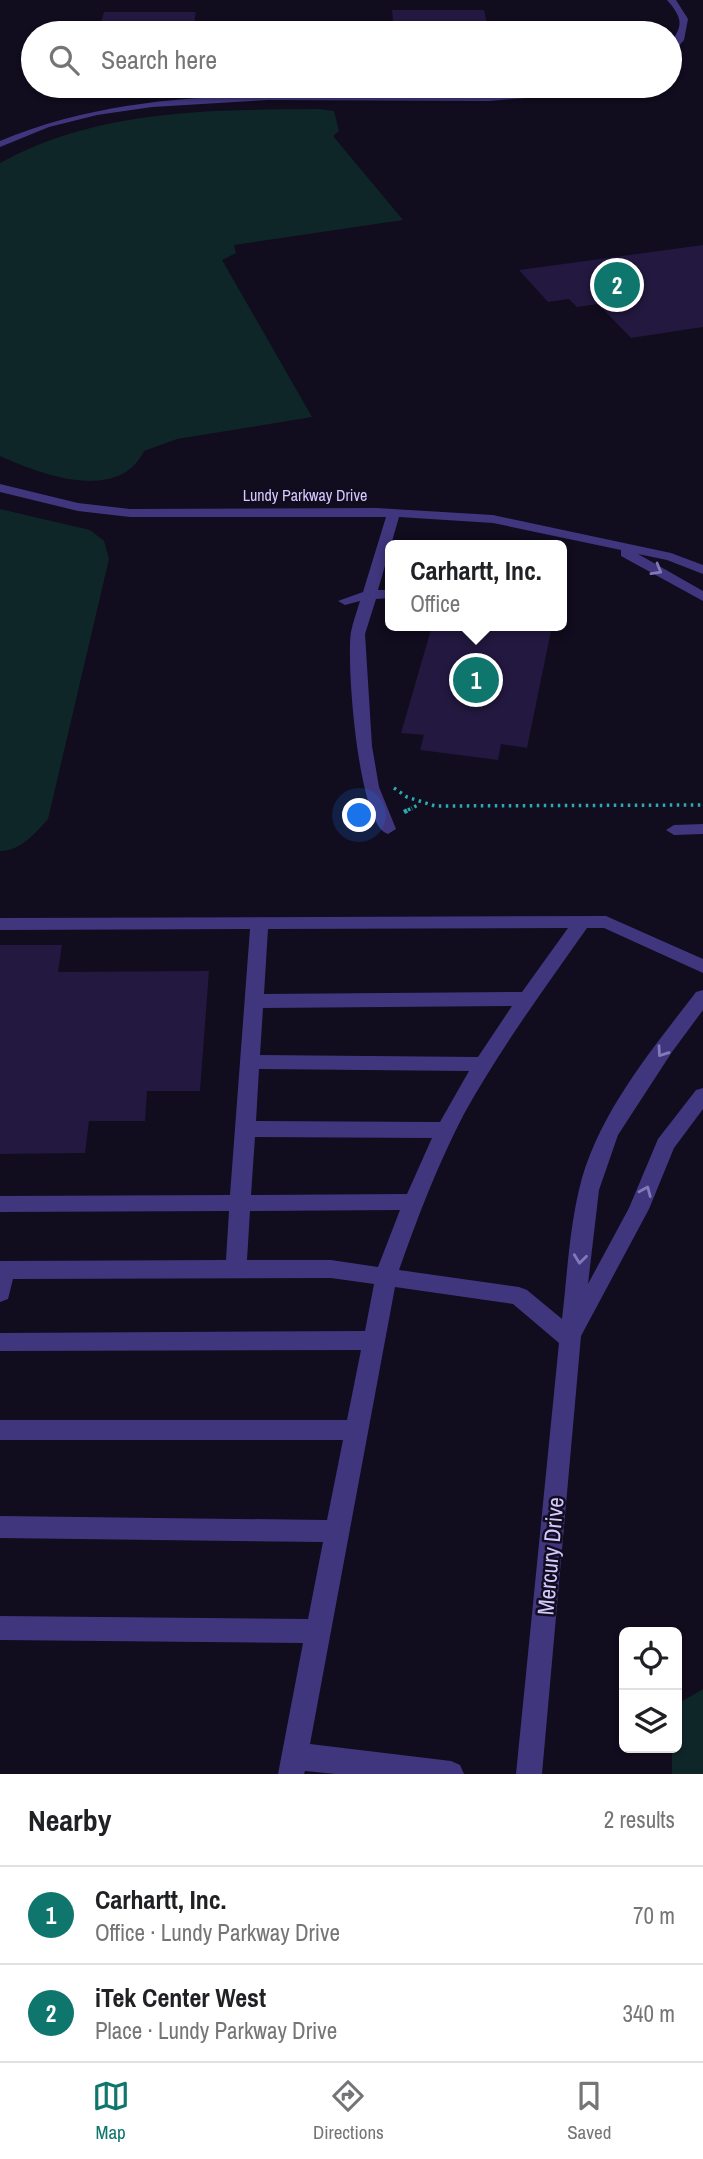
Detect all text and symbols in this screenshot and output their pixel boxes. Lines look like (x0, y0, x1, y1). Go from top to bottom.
search box (21, 21, 682, 98)
icon: search (45, 41, 83, 79)
text: Search here (101, 42, 217, 77)
pin: 2 (594, 259, 640, 311)
street label: Lundy Parkway Drive (243, 484, 367, 506)
popup (385, 540, 567, 631)
text: Carhartt, Inc. (410, 553, 542, 588)
one-way arrow (649, 562, 662, 575)
text: Office (410, 588, 460, 619)
pin: 1 (453, 654, 499, 706)
your location (342, 798, 376, 832)
one-way arrow (658, 1044, 670, 1057)
one-way arrow (638, 1186, 652, 1198)
one-way arrow (573, 1254, 588, 1265)
street label: Mercury Drive (529, 1496, 571, 1616)
map controls (619, 1627, 682, 1753)
button: locate (619, 1627, 682, 1690)
button: layers (619, 1690, 682, 1753)
text: Nearby (28, 1800, 111, 1840)
text: 2 results (604, 1804, 675, 1835)
text: Carhartt, Inc. (95, 1882, 227, 1917)
text: 1 (46, 1900, 56, 1931)
text: 70 m (633, 1900, 675, 1931)
text: Office · Lundy Parkway Drive (95, 1917, 340, 1948)
text: iTek Center West (95, 1980, 266, 2015)
text: 2 (46, 1998, 56, 2029)
text: 340 m (623, 1998, 675, 2029)
text: Place · Lundy Parkway Drive (95, 2015, 337, 2046)
tab: Map (92, 2077, 130, 2145)
tab: Directions (313, 2077, 384, 2145)
tab: Saved (567, 2077, 611, 2145)

